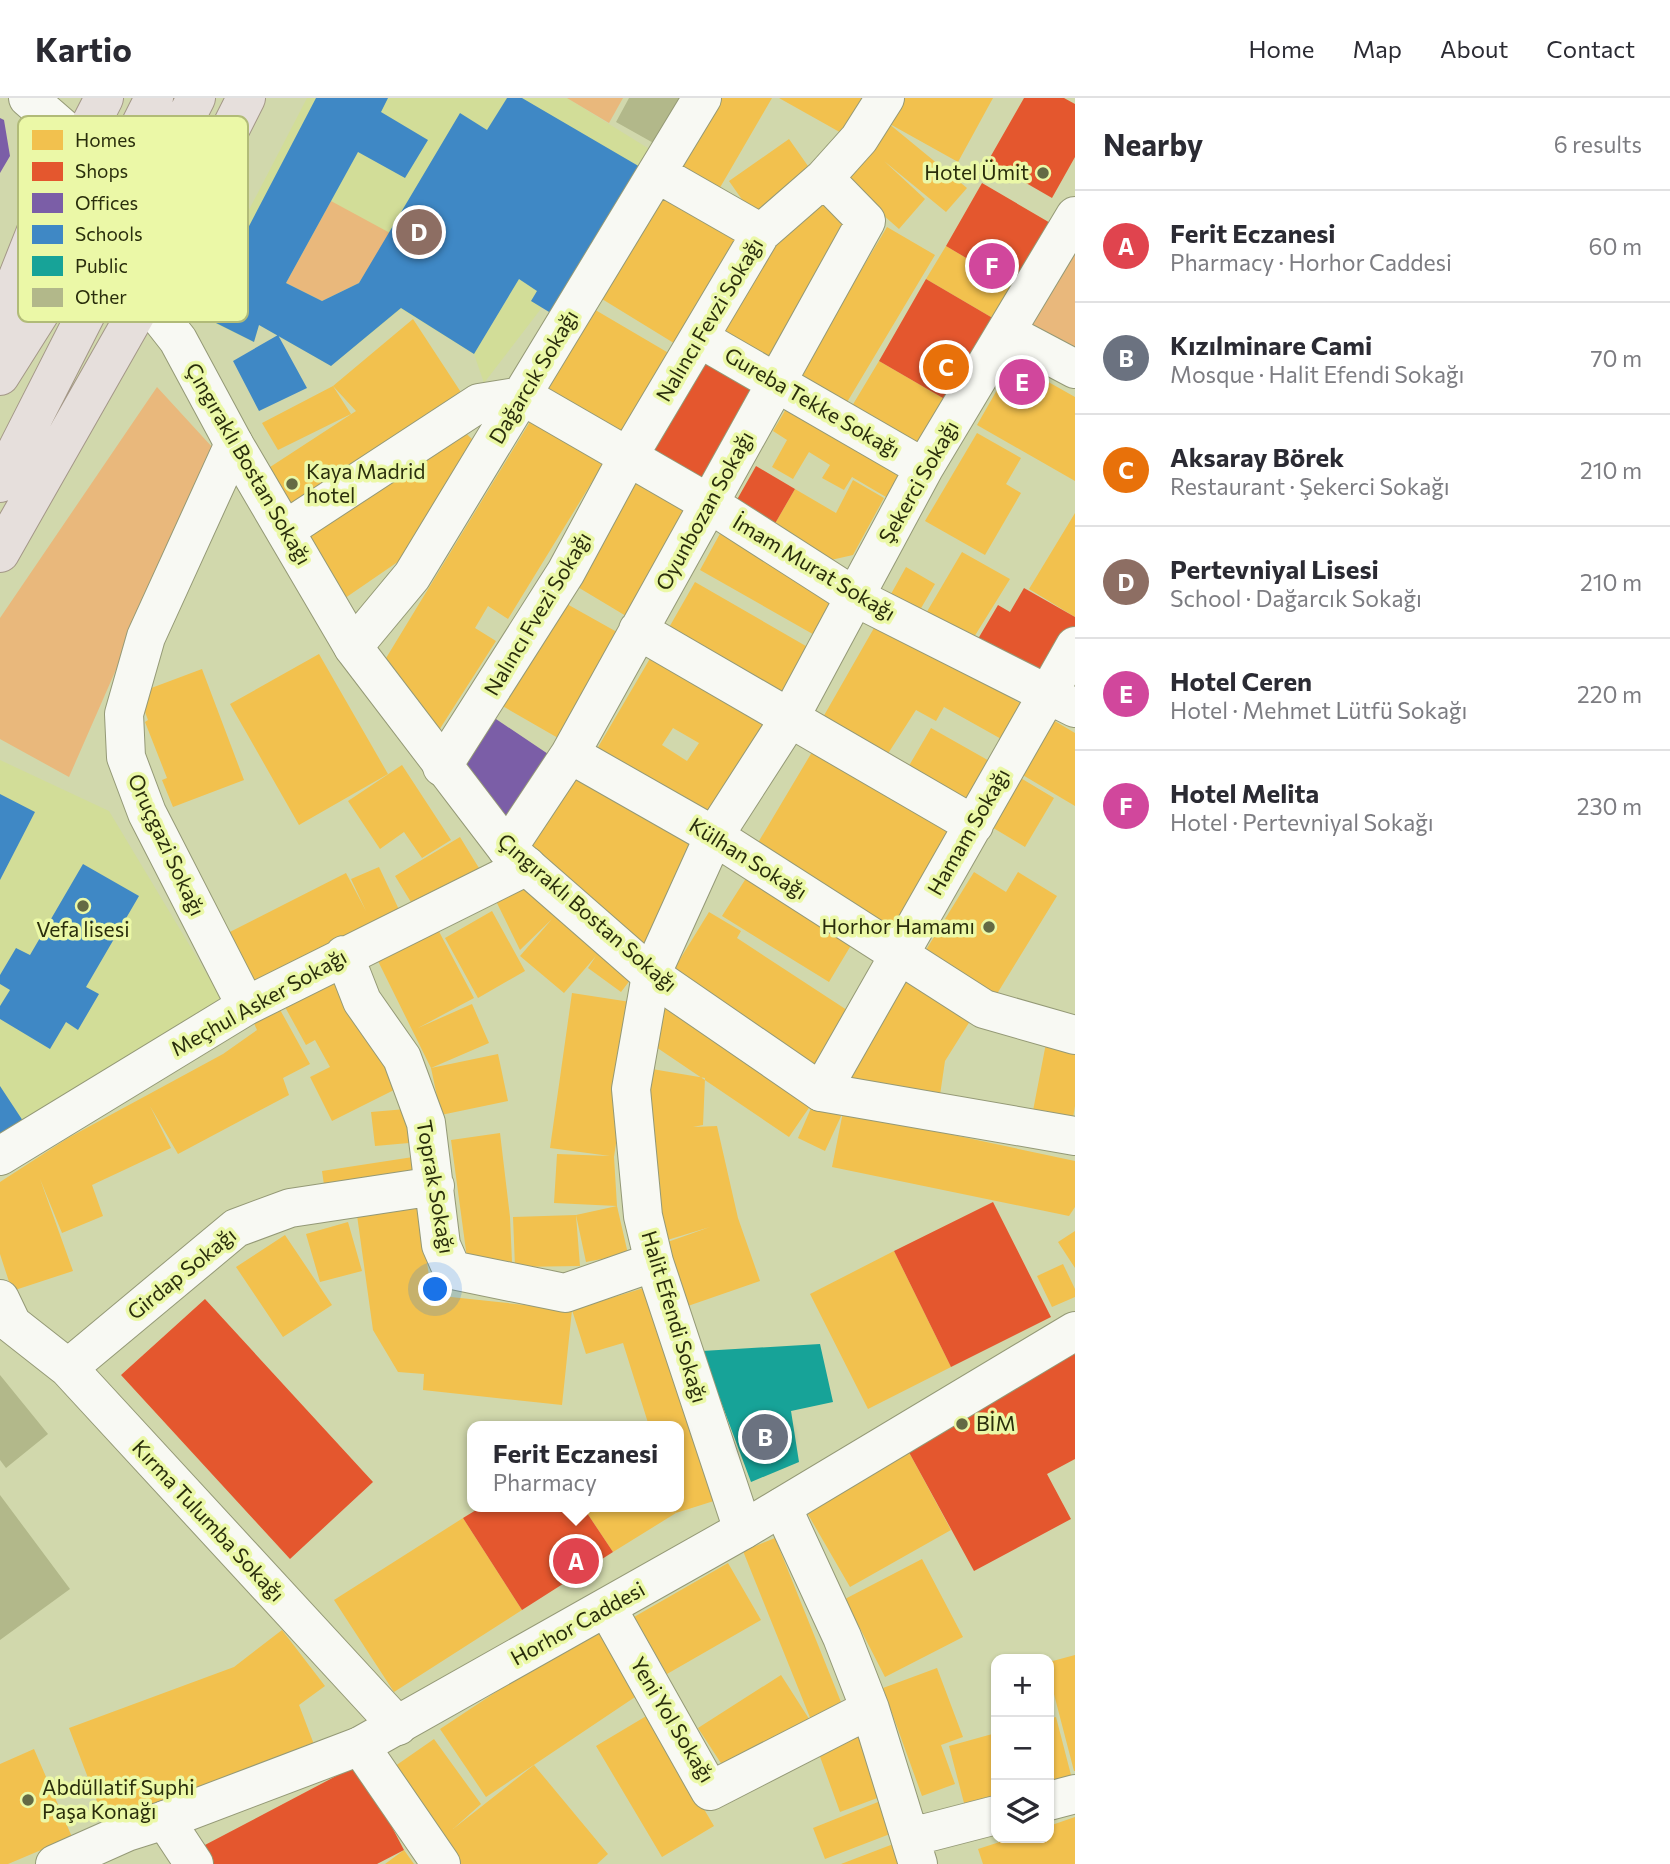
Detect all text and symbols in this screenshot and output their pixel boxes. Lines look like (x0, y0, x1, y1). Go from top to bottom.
text: Kartio (35, 28, 132, 69)
text: Home (1249, 34, 1315, 63)
text: Map (1353, 34, 1402, 63)
text: About (1440, 34, 1508, 63)
text: Contact (1546, 34, 1635, 63)
legend (18, 116, 248, 322)
text: Nearby (1103, 125, 1203, 162)
text: Homes (75, 128, 136, 151)
text: 6 results (1554, 130, 1642, 158)
text: Shops (75, 159, 128, 182)
place label: Hotel Ümit (924, 159, 1029, 184)
marker: Hotel Ümit (1035, 165, 1051, 181)
text: Offices (75, 191, 138, 214)
pin: D (396, 206, 442, 258)
text: Ferit Eczanesi (1170, 217, 1336, 248)
text: Schools (75, 222, 143, 245)
text: A (1118, 232, 1134, 260)
text: 60 m (1589, 232, 1642, 260)
street label: Nalıncı Fevzi Sokağı (650, 233, 767, 406)
pin: F (969, 240, 1015, 292)
text: Pharmacy · Horhor Caddesi (1170, 248, 1452, 276)
text: Public (75, 254, 128, 277)
text: Other (75, 285, 127, 308)
street label: Dağarcık Sokağı (483, 305, 583, 448)
text: Kızılminare Cami (1170, 329, 1372, 360)
street label: Gureba Tekke Sokağı (721, 341, 905, 462)
pin: C (923, 341, 969, 393)
text: B (1118, 344, 1134, 372)
text: 70 m (1590, 344, 1642, 372)
pin: E (999, 356, 1045, 408)
street label: Çıngıraklı Bostan Sokağı (181, 358, 317, 569)
text: Mosque · Halit Efendi Sokağı (1170, 360, 1464, 388)
street label: Şekerci Sokağı (873, 416, 963, 547)
street label: Oyunbozan Sokağı (650, 426, 758, 594)
text: Aksaray Börek (1170, 441, 1344, 472)
text: C (1118, 456, 1134, 484)
text: 210 m (1580, 456, 1642, 484)
place label: Kaya Madrid hotel (306, 458, 425, 507)
text: Restaurant · Şekerci Sokağı (1170, 472, 1450, 500)
marker: Kaya Madrid hotel (284, 476, 300, 492)
street label: İmam Murat Sokağı (729, 508, 901, 625)
street label: Nalıncı Fvezi Sokağı (478, 527, 595, 700)
text: Pertevniyal Lisesi (1170, 553, 1379, 584)
text: D (1118, 568, 1134, 596)
text: 210 m (1580, 568, 1642, 596)
text: School · Dağarcık Sokağı (1170, 584, 1422, 612)
text: Hotel Ceren (1170, 665, 1312, 696)
text: E (1119, 680, 1133, 708)
text: 220 m (1577, 680, 1642, 708)
text: Hotel · Mehmet Lütfü Sokağı (1170, 696, 1467, 724)
street label: Hamam Sokağı (921, 763, 1014, 899)
street label: Oruçgazi Sokağı (124, 769, 211, 919)
text: Hotel Melita (1170, 777, 1319, 808)
text: F (1119, 792, 1133, 820)
text: 230 m (1577, 792, 1642, 820)
text: Hotel · Pertevniyal Sokağı (1170, 808, 1434, 836)
street label: Külhan Sokağı (685, 812, 812, 904)
street label: Çıngıraklı Bostan Sokağı (493, 827, 683, 996)
marker: Vefa lisesi (75, 898, 91, 914)
place label: Horhor Hamamı (822, 913, 975, 938)
place label: Vefa lisesi (36, 916, 130, 941)
marker: Horhor Hamamı (981, 919, 997, 935)
street label: Meçhul Asker Sokağı (166, 943, 351, 1060)
street label: Toprak Sokağı (412, 1118, 461, 1256)
street label: Girdap Sokağı (122, 1221, 240, 1324)
street label: Halit Efendi Sokağı (637, 1227, 714, 1406)
your location (418, 1272, 452, 1306)
place label: BİM (976, 1410, 1016, 1435)
pin: B (742, 1411, 788, 1463)
marker: BİM (954, 1416, 970, 1432)
popup (467, 1421, 684, 1512)
street label: Kırma Tulumba Sokağı (128, 1434, 290, 1606)
text: Ferit Eczanesi (493, 1437, 658, 1468)
text: Pharmacy (493, 1468, 597, 1496)
pin: A (553, 1535, 599, 1587)
street label: Horhor Caddesi (506, 1576, 649, 1670)
street label: Yeni Yol Sokağı (626, 1652, 721, 1786)
map controls (991, 1654, 1054, 1843)
button: + (991, 1654, 1054, 1717)
button: − (991, 1717, 1054, 1780)
place label: Abdüllatif Suphi Paşa Konağı (42, 1774, 195, 1823)
button: layers (991, 1780, 1054, 1843)
marker: Abdüllatif Suphi Paşa Konağı (20, 1792, 36, 1808)

